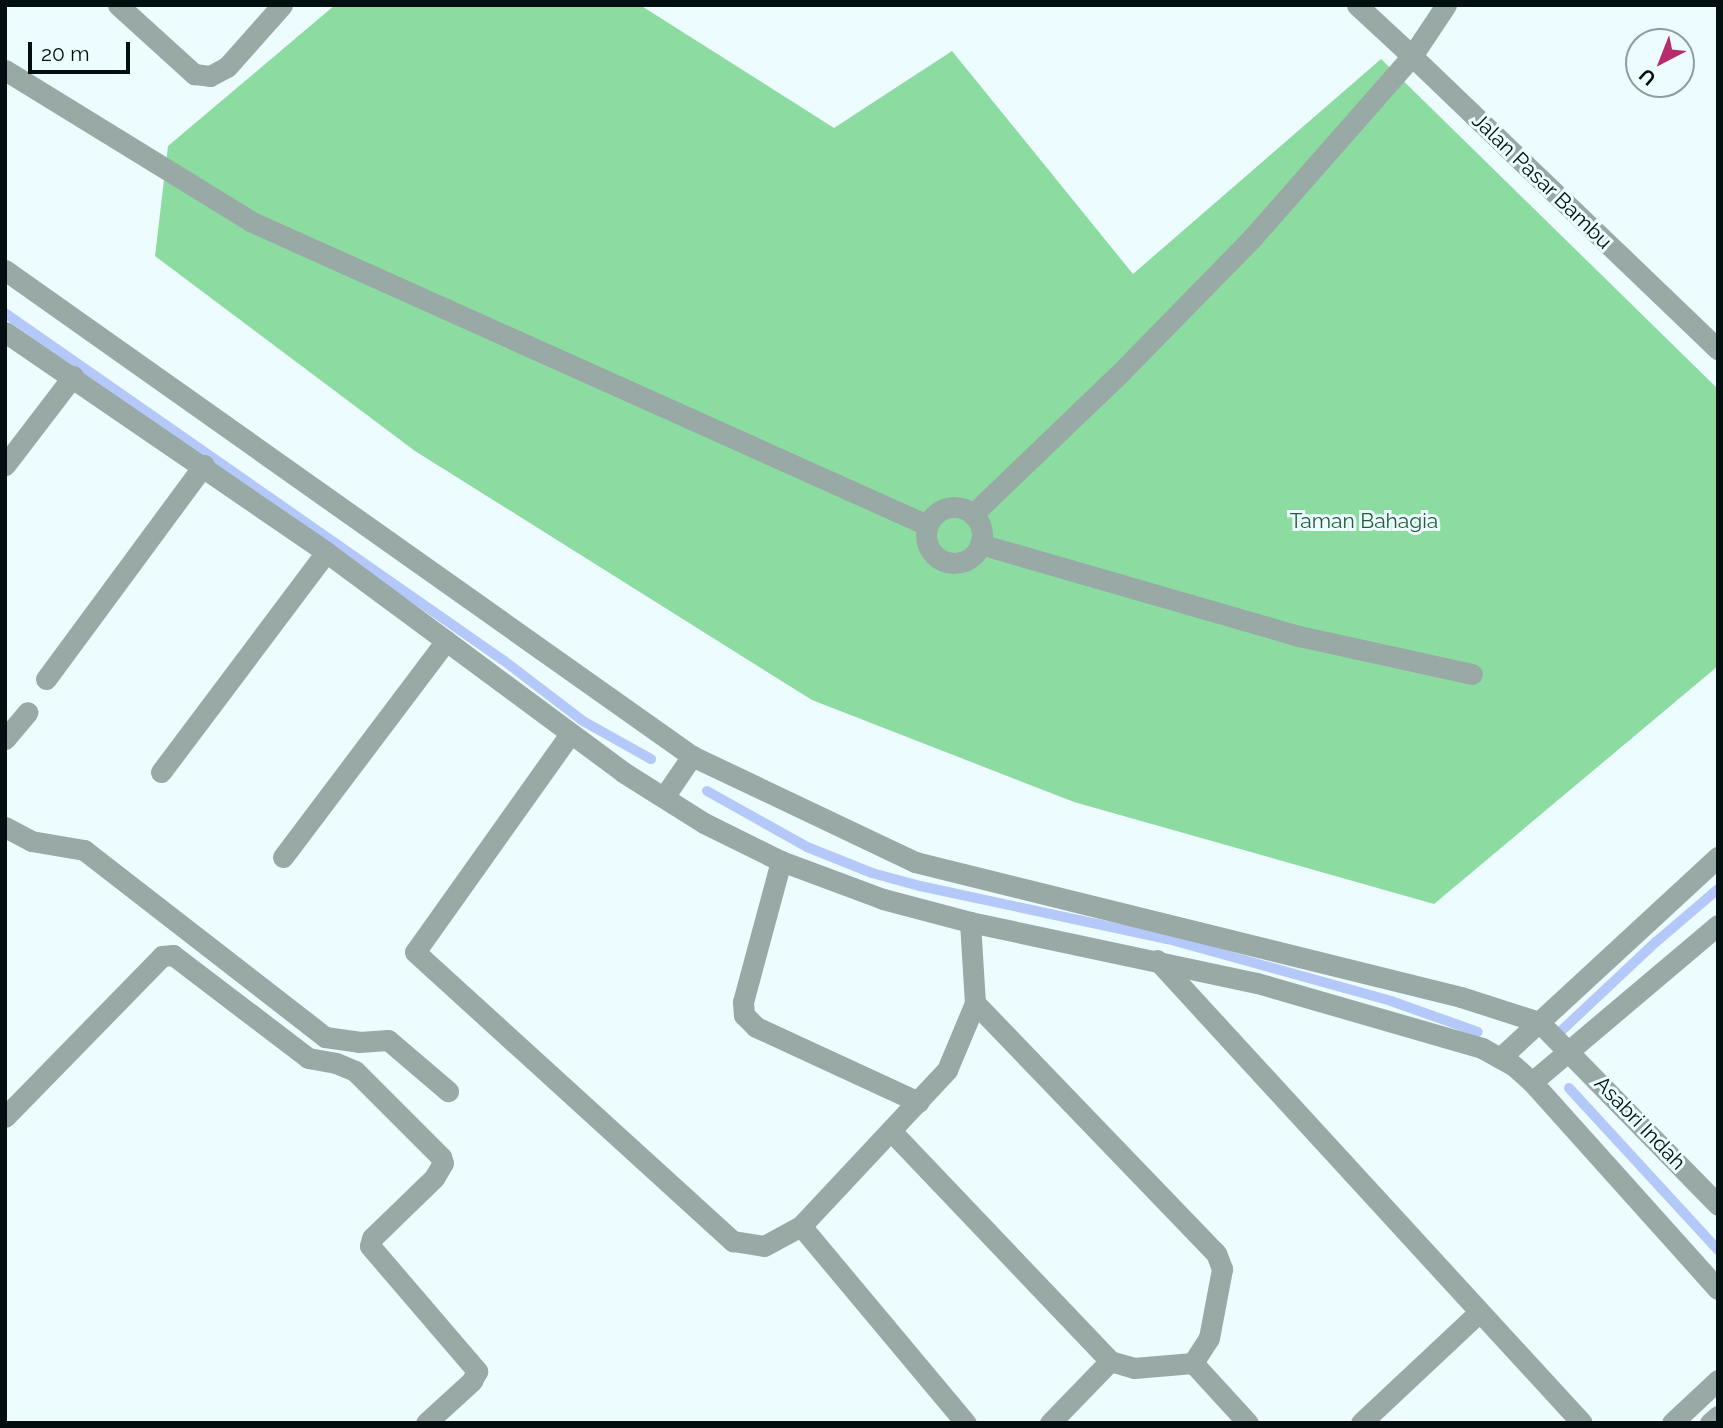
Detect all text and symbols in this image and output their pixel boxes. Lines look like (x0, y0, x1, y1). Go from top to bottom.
scale bar (32, 28, 133, 72)
north arrow (1625, 28, 1695, 98)
text: 20 m (41, 41, 89, 66)
text: U (1635, 64, 1660, 90)
street label: Jalan Pasar Bambu (1467, 108, 1617, 254)
park label: Taman Bahagia (1290, 508, 1438, 534)
street label: Asabri Indah (1589, 1071, 1691, 1175)

